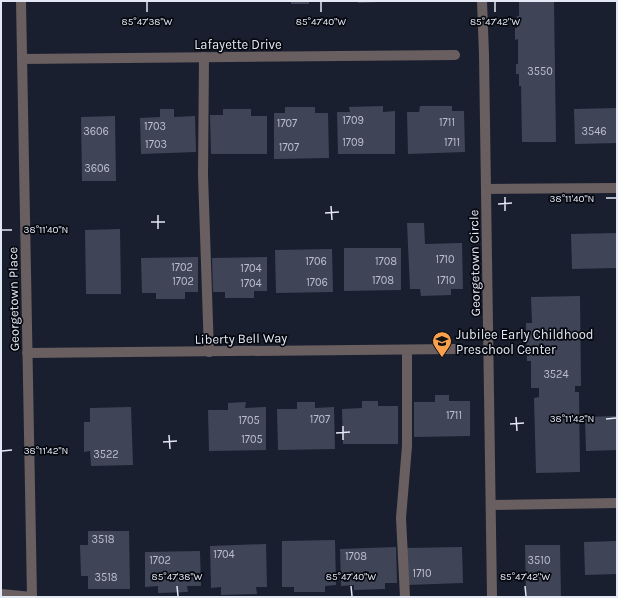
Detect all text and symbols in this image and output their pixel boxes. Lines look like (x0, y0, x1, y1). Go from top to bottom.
text: 85°47'38"W (122, 16, 172, 28)
text: 85°47'40"W (296, 16, 346, 28)
text: 85°47'42"W (470, 16, 520, 28)
street label: Lafayette Drive (194, 37, 282, 52)
house number: 3550 (527, 65, 553, 78)
house number: 1709 (342, 114, 364, 127)
house number: 1711 (439, 116, 455, 129)
house number: 1707 (277, 117, 297, 130)
house number: 1703 (144, 120, 166, 133)
house number: 3606 (83, 125, 109, 138)
house number: 3546 (581, 125, 607, 138)
house number: 1709 (342, 136, 364, 149)
house number: 1711 (444, 136, 460, 149)
house number: 1703 (145, 138, 167, 151)
house number: 1707 (279, 141, 299, 154)
house number: 3606 (84, 162, 110, 175)
text: 38°11'40"N (550, 193, 594, 205)
street label: Georgetown Circle (466, 209, 483, 316)
text: 38°11'40"N (24, 224, 68, 236)
street label: Georgetown Place (5, 246, 22, 351)
house number: 1710 (436, 253, 454, 266)
house number: 1706 (305, 255, 327, 268)
house number: 1708 (375, 255, 397, 268)
house number: 1702 (171, 261, 193, 274)
house number: 1704 (240, 262, 262, 275)
house number: 1708 (372, 274, 394, 287)
house number: 1710 (437, 274, 455, 287)
house number: 1702 (172, 275, 194, 288)
house number: 1706 (306, 276, 328, 289)
house number: 1704 (240, 277, 262, 290)
place label: Jubilee Early Childhood Preschool Center (456, 327, 594, 357)
street label: Liberty Bell Way (195, 330, 287, 347)
school or university icon: Jubilee Early Childhood Preschool Center (431, 330, 453, 358)
house number: 3524 (543, 368, 569, 381)
house number: 1711 (446, 409, 462, 422)
house number: 1707 (310, 413, 330, 426)
text: 38°11'42"N (550, 413, 594, 425)
house number: 1705 (238, 414, 260, 427)
house number: 1705 (241, 433, 263, 446)
text: 38°11'42"N (24, 445, 68, 457)
house number: 3522 (93, 448, 119, 461)
house number: 3518 (91, 533, 115, 546)
house number: 1704 (213, 548, 235, 561)
house number: 1708 (345, 550, 367, 563)
house number: 1702 (149, 554, 171, 567)
house number: 3510 (528, 554, 550, 567)
house number: 1710 (413, 567, 431, 580)
house number: 3518 (94, 571, 118, 584)
text: 85°47'38"W (152, 571, 202, 583)
text: 85°47'40"W (326, 571, 376, 583)
text: 85°47'42"W (500, 571, 550, 583)

